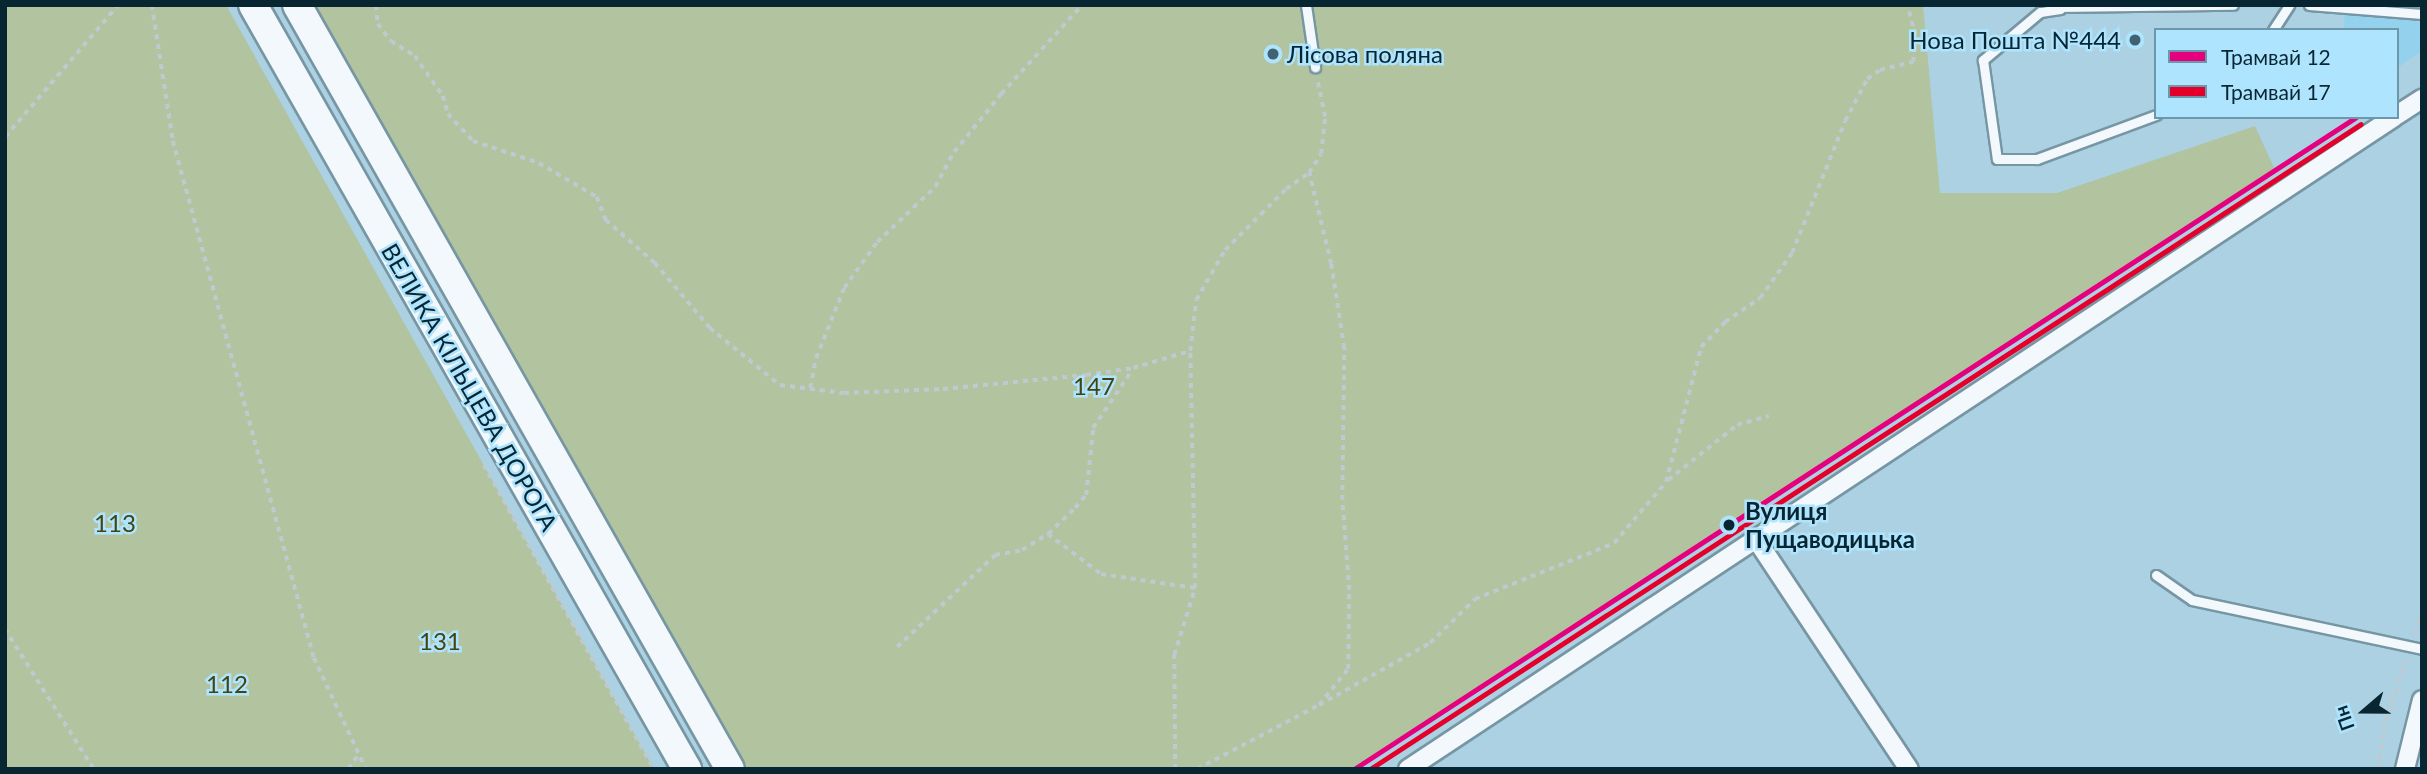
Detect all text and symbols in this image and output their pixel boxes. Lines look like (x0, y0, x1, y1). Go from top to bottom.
place label: Нова Пошта №444 (1909, 26, 2121, 54)
legend (2154, 28, 2399, 119)
marker: Нова Пошта №444 (2127, 32, 2143, 48)
place label: Лісова поляна (1287, 40, 1443, 68)
text: Трамвай 12 (2221, 44, 2331, 69)
marker: Лісова поляна (1265, 46, 1281, 62)
text: Трамвай 17 (2221, 79, 2331, 104)
street label: ВЕЛИКА КІЛЬЦЕВА ДОРОГА (376, 238, 564, 536)
park label: 147 (1073, 372, 1115, 400)
place label: Вулиця Пущаводицька (1745, 497, 1915, 553)
park label: 113 (94, 509, 136, 537)
marker: Вулиця Пущаводицька (1719, 515, 1739, 535)
park label: 131 (419, 627, 461, 655)
park label: 112 (206, 670, 248, 698)
north arrow (2329, 676, 2399, 746)
text: Пн (2329, 703, 2359, 734)

